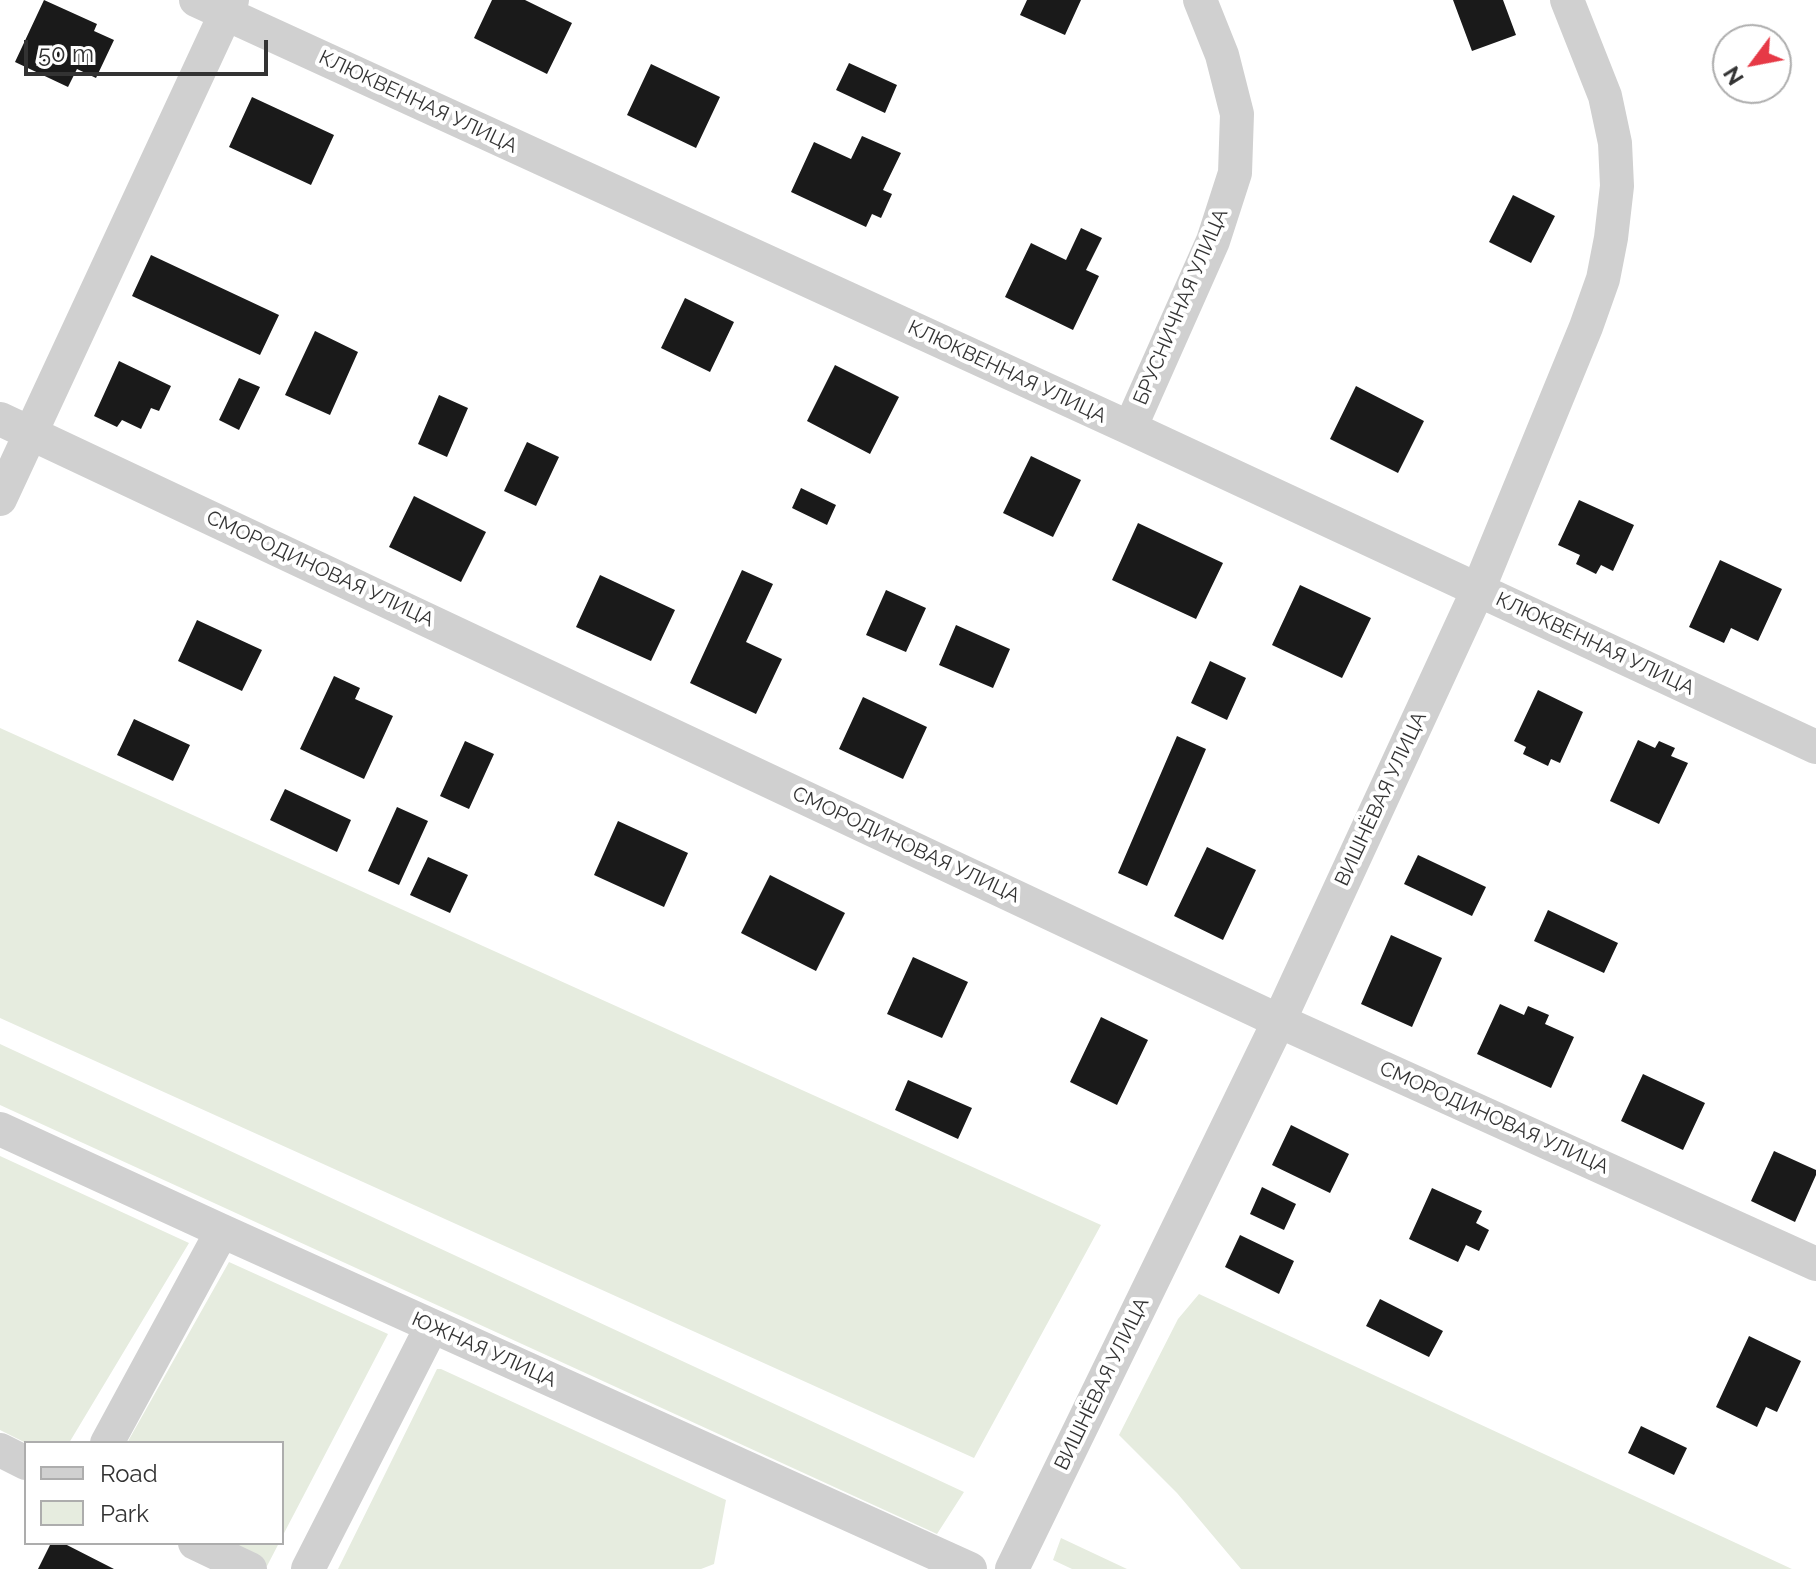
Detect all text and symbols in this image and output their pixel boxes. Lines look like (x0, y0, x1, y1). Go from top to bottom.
scale bar (28, 24, 272, 74)
north arrow (1712, 24, 1792, 104)
text: 50 m (38, 39, 94, 68)
street label: КЛЮКВЕННАЯ УЛИЦА (315, 45, 521, 159)
text: N (1718, 62, 1749, 90)
street label: БРУСНИЧНАЯ УЛИЦА (1129, 205, 1233, 409)
street label: КЛЮКВЕННАЯ УЛИЦА (904, 315, 1110, 429)
street label: СМОРОДИНОВАЯ УЛИЦА (202, 506, 438, 632)
street label: КЛЮКВЕННАЯ УЛИЦА (1492, 587, 1698, 701)
street label: ВИШНЁВАЯ УЛИЦА (1330, 708, 1432, 890)
street label: СМОРОДИНОВАЯ УЛИЦА (788, 782, 1024, 908)
street label: СМОРОДИНОВАЯ УЛИЦА (1376, 1057, 1612, 1179)
street label: ВИШНЁВАЯ УЛИЦА (1050, 1294, 1154, 1474)
street label: ЮЖНАЯ УЛИЦА (408, 1307, 560, 1393)
legend (24, 1441, 284, 1545)
text: Road (100, 1459, 158, 1488)
text: Park (100, 1499, 149, 1528)

